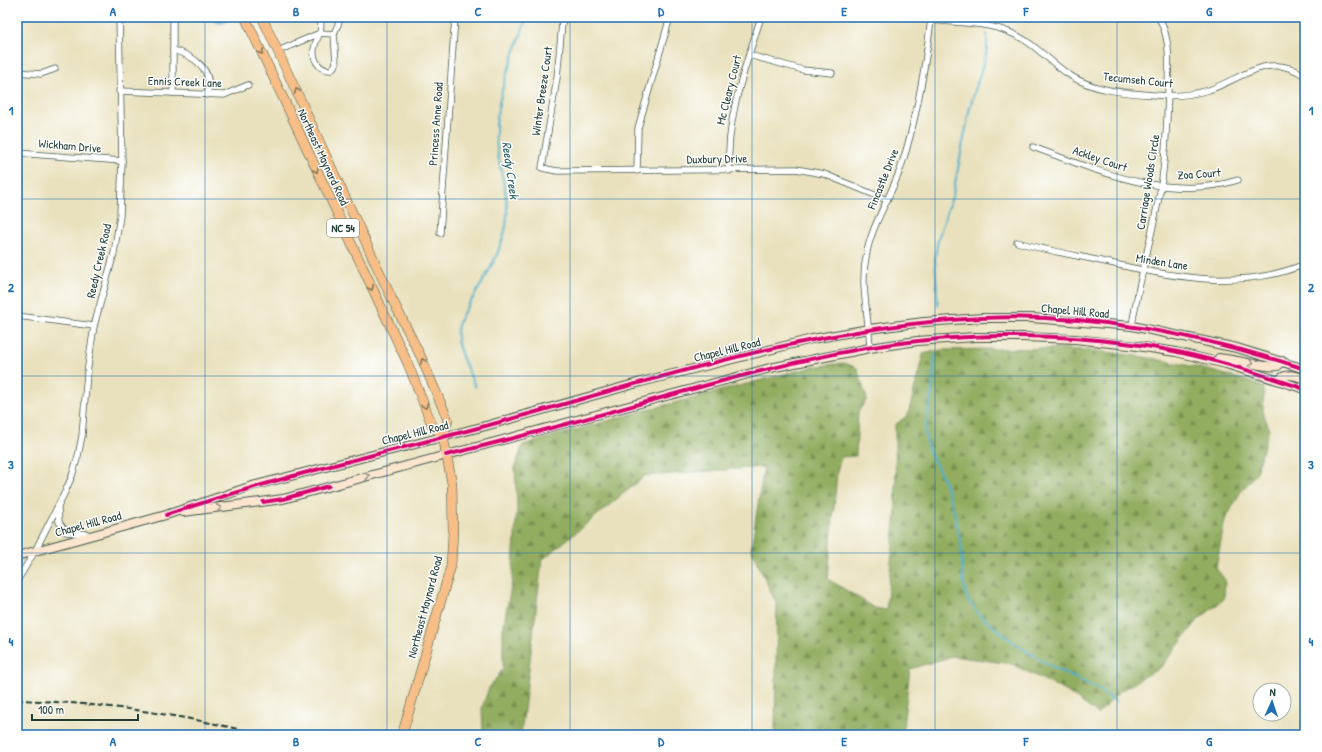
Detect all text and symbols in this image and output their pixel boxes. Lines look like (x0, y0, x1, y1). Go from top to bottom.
text: A (110, 2, 117, 20)
text: B (293, 2, 300, 20)
text: C (474, 2, 482, 20)
text: D (658, 2, 665, 20)
text: E (841, 2, 847, 20)
text: F (1023, 2, 1030, 20)
text: G (1206, 2, 1213, 20)
street label: Winter Breeze Court (527, 44, 556, 137)
one-way arrow (256, 48, 264, 56)
street label: Mc Cleary Court (712, 52, 746, 126)
street label: Tecumseh Court (1102, 67, 1175, 92)
street label: Ennis Creek Lane (148, 72, 223, 91)
street label: Princess Anne Road (424, 81, 447, 166)
one-way arrow (294, 87, 302, 95)
text: 1 (9, 101, 14, 119)
text: 1 (1309, 101, 1314, 119)
street label: Northeast Maynard Road (294, 106, 353, 208)
street label: Carriage Woods Circle (1132, 133, 1163, 231)
street label: Wickham Drive (38, 134, 102, 157)
water label: Reedy Creek (498, 140, 524, 201)
street label: Ackley Court (1071, 141, 1130, 176)
street label: Fincastle Drive (862, 146, 902, 213)
street label: Duxbury Drive (687, 149, 748, 168)
street label: Zoa Court (1177, 163, 1222, 183)
one-way arrow (311, 166, 319, 174)
road number: NC 54 (327, 219, 359, 237)
street label: Reedy Creek Road (82, 222, 115, 300)
street label: Minden Lane (1135, 249, 1189, 274)
text: 2 (8, 278, 15, 296)
text: 2 (1308, 278, 1315, 296)
one-way arrow (366, 284, 374, 291)
street label: Chapel Hill Road (1040, 299, 1110, 322)
street label: Chapel Hill Road (692, 333, 762, 366)
one-way arrow (420, 357, 428, 365)
one-way arrow (1248, 358, 1254, 366)
one-way arrow (421, 403, 429, 410)
street label: Chapel Hill Road (380, 416, 450, 449)
text: 3 (8, 455, 14, 473)
text: 3 (1308, 455, 1314, 473)
one-way arrow (363, 472, 370, 481)
one-way arrow (216, 503, 222, 512)
street label: Chapel Hill Road (53, 506, 123, 541)
street label: Northeast Maynard Road (403, 554, 446, 660)
text: 4 (9, 632, 14, 650)
text: 4 (1309, 632, 1314, 650)
north arrow (1252, 682, 1292, 722)
text: N (1269, 685, 1276, 699)
scale bar (32, 696, 138, 722)
text: 100 m (38, 701, 64, 718)
text: A (110, 732, 117, 750)
text: B (293, 732, 300, 750)
text: C (474, 732, 482, 750)
text: D (658, 732, 665, 750)
text: E (841, 732, 847, 750)
text: F (1023, 732, 1030, 750)
text: G (1206, 732, 1213, 750)

